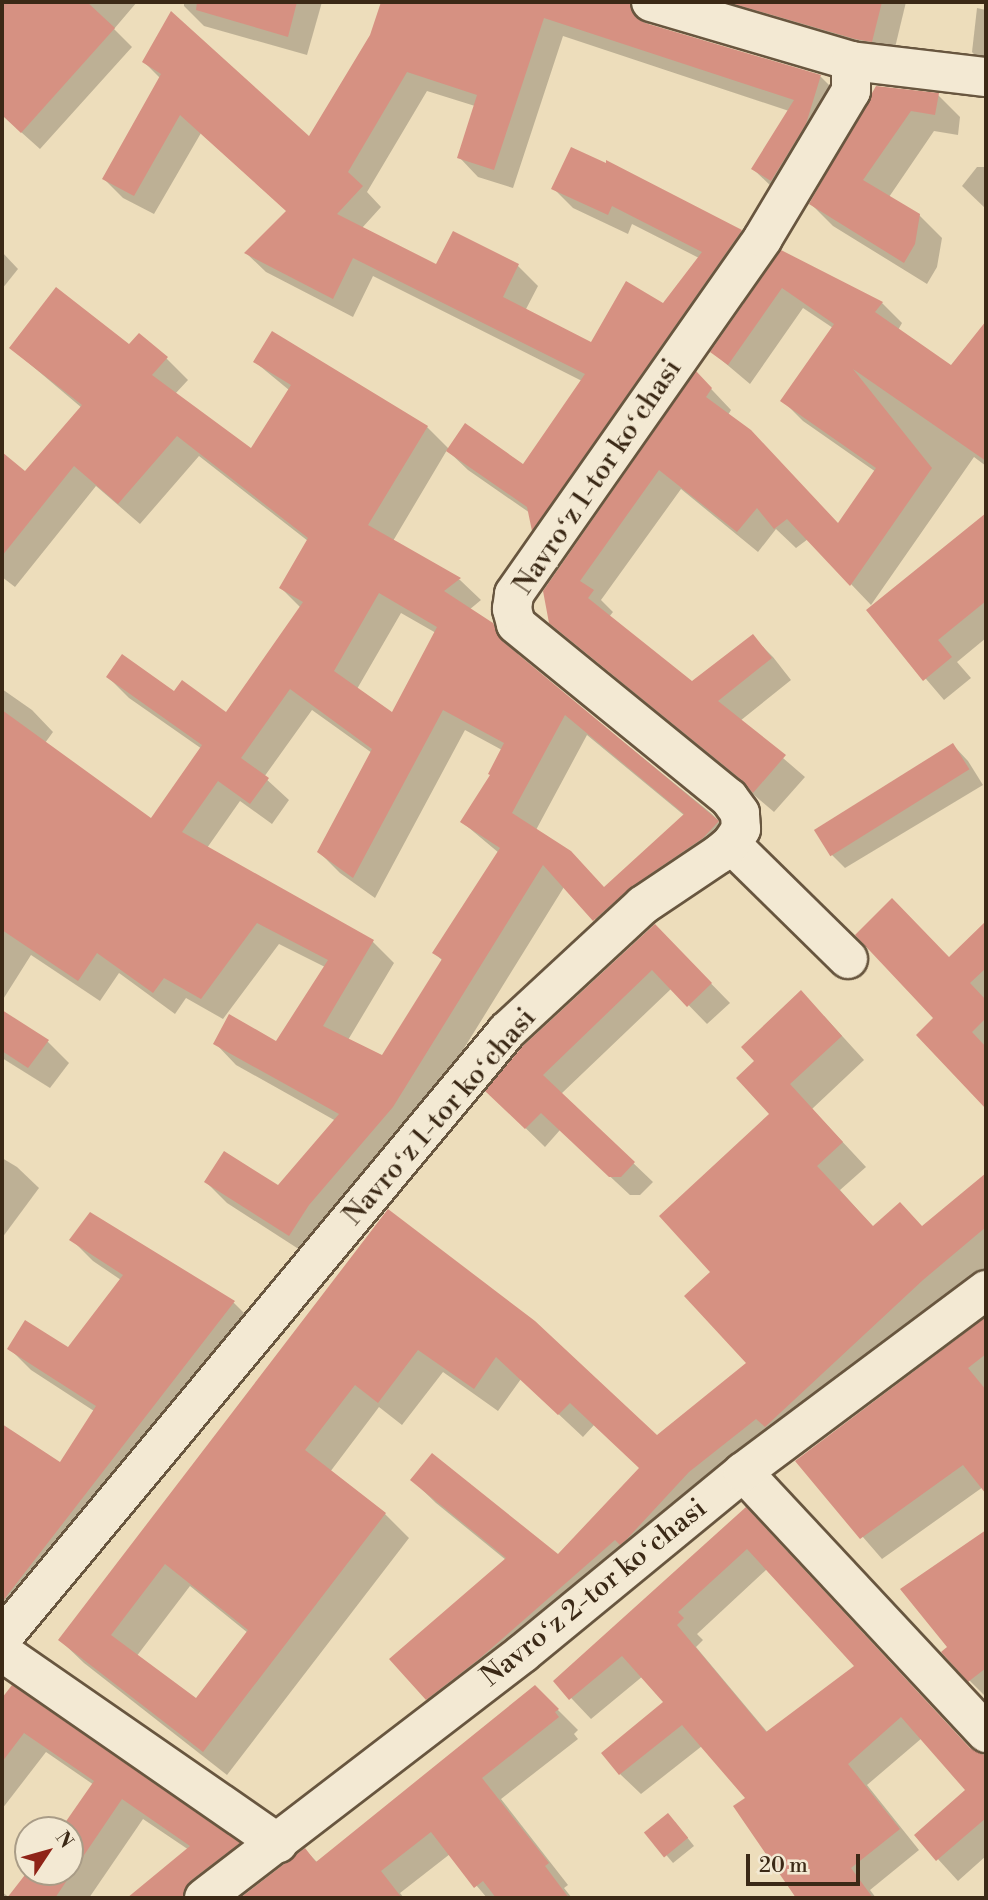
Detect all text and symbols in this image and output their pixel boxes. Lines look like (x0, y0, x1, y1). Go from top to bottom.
street label: Navroʻz 1-tor koʻchasi (507, 353, 689, 601)
street label: Navroʻz 1-tor koʻchasi (337, 1002, 543, 1232)
street label: Navroʻz 2-tor koʻchasi (475, 1492, 713, 1694)
north arrow (14, 1816, 84, 1886)
text: N (50, 1827, 78, 1853)
scale bar (750, 1840, 864, 1884)
text: 20 m (759, 1853, 808, 1879)

